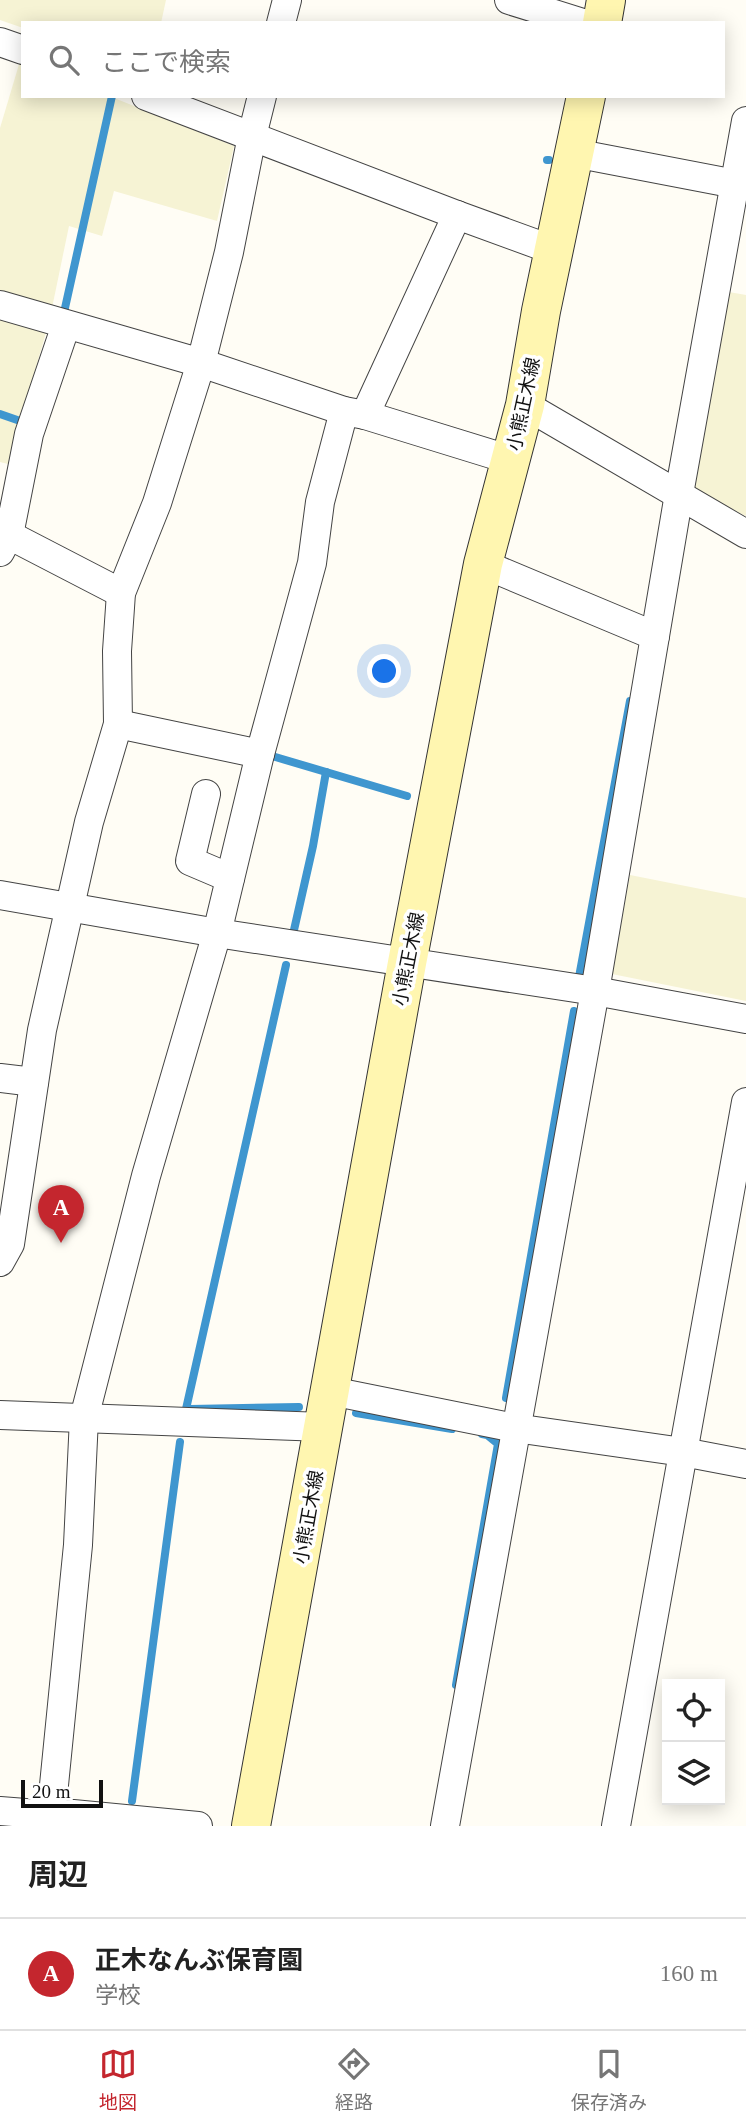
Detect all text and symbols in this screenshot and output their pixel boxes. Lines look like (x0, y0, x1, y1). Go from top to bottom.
search box (21, 21, 725, 98)
icon: search (45, 41, 83, 79)
text: ここで検索 (101, 48, 231, 77)
street label: 小熊正木線 (503, 355, 544, 453)
your location (367, 654, 401, 688)
street label: 小熊正木線 (389, 910, 428, 1008)
pin: A (38, 1185, 84, 1243)
street label: 小熊正木線 (290, 1468, 327, 1566)
map controls (662, 1679, 725, 1805)
button: locate (662, 1679, 725, 1742)
button: layers (662, 1742, 725, 1805)
scale bar (21, 1777, 103, 1809)
text: 20 m (32, 1781, 71, 1802)
text: 周辺 (28, 1858, 88, 1891)
text: 正木なんぶ保育園 (95, 1946, 303, 1975)
text: A (43, 1961, 59, 1986)
text: 160 m (660, 1961, 718, 1986)
text: 学校 (95, 1983, 141, 2008)
tab: 地図 (99, 2045, 137, 2114)
tab: 経路 (335, 2045, 373, 2114)
tab: 保存済み (571, 2045, 647, 2114)

